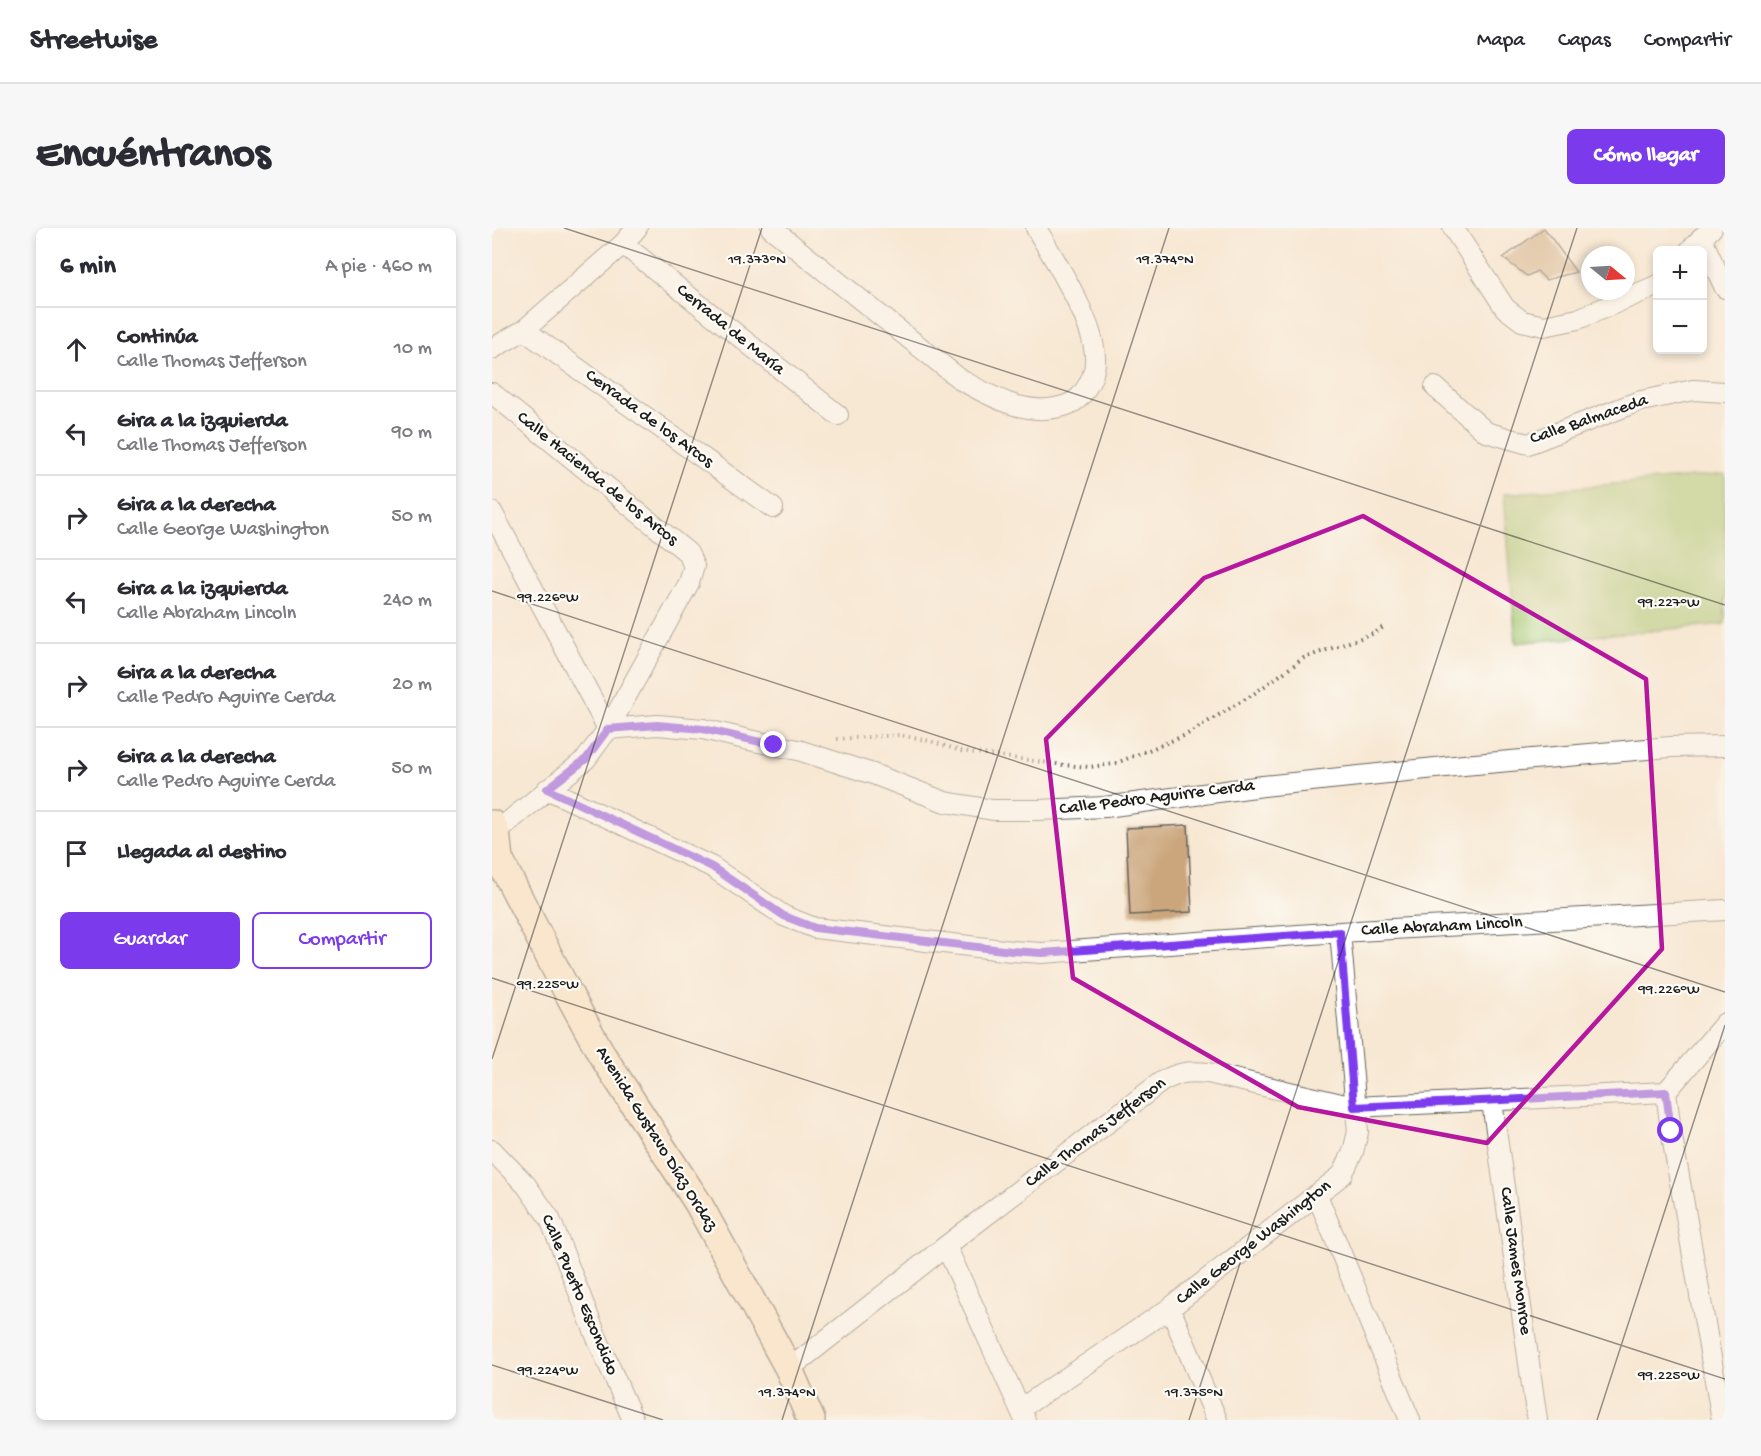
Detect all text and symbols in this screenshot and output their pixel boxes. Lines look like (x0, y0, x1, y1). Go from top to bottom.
text: Streetwise (30, 25, 157, 58)
text: Mapa (1477, 29, 1525, 54)
text: Capas (1558, 29, 1611, 54)
text: Compartir (1644, 29, 1731, 54)
button: Cómo llegar (1567, 129, 1725, 184)
text: Encuéntranos (36, 132, 270, 181)
north arrow (1581, 246, 1635, 300)
map controls (1653, 246, 1707, 354)
button: + (1653, 246, 1707, 300)
text: 19.373°N (727, 251, 786, 269)
text: 19.374°N (1135, 251, 1194, 269)
text: 6 min (60, 252, 116, 283)
text: A pie · 460 m (325, 256, 432, 279)
street label: Cerrada de María (672, 280, 789, 381)
button: − (1653, 300, 1707, 354)
text: Continúa (117, 325, 198, 351)
icon: ahead (60, 333, 93, 366)
text: 10 m (394, 338, 432, 361)
text: Calle Thomas Jefferson (117, 351, 307, 374)
street label: Cerrada de los Arcos (581, 365, 719, 474)
street label: Calle Balmaceda (1527, 390, 1652, 450)
street label: Calle Hacienda de los Arcos (512, 407, 683, 551)
text: Gira a la izquierda (117, 409, 288, 435)
icon: left (60, 417, 93, 450)
text: 90 m (392, 422, 432, 445)
text: Calle Thomas Jefferson (117, 435, 307, 458)
text: Gira a la derecha (117, 493, 275, 519)
icon: right (60, 501, 93, 534)
text: 50 m (391, 506, 432, 529)
text: Calle George Washington (117, 519, 329, 542)
text: Gira a la izquierda (117, 577, 288, 603)
icon: left (60, 585, 93, 618)
text: 99.226°W (516, 589, 579, 607)
text: 240 m (382, 590, 432, 613)
text: 99.227°W (1637, 594, 1700, 612)
text: Calle Abraham Lincoln (117, 603, 296, 626)
text: Gira a la derecha (117, 661, 275, 687)
icon: right (60, 669, 93, 702)
text: 20 m (392, 674, 432, 697)
text: Calle Pedro Aguirre Cerda (117, 687, 335, 710)
route end (760, 731, 786, 757)
text: Gira a la derecha (117, 745, 275, 771)
icon: right (60, 753, 93, 786)
text: 50 m (391, 758, 432, 781)
text: Calle Pedro Aguirre Cerda (117, 771, 335, 794)
street label: Calle Pedro Aguirre Cerda (1058, 775, 1257, 820)
icon: arrive (60, 837, 93, 870)
text: Llegada al destino (117, 840, 287, 866)
button: Guardar (60, 912, 240, 969)
button: Compartir (252, 912, 432, 969)
street label: Calle Abraham Lincoln (1361, 912, 1524, 942)
text: 99.225°W (516, 976, 579, 994)
text: 99.226°W (1637, 981, 1700, 999)
street label: Avenida Gustavo Díaz Ordaz (590, 1043, 722, 1236)
street label: Calle Thomas Jefferson (1021, 1073, 1171, 1193)
route start (1657, 1117, 1683, 1143)
street label: Calle George Washington (1172, 1176, 1336, 1310)
street label: Calle James Monroe (1494, 1186, 1536, 1337)
street label: Calle Puerto Escondido (536, 1212, 622, 1378)
text: 99.224°W (516, 1362, 579, 1380)
text: 99.225°W (1637, 1367, 1700, 1385)
text: 19.374°N (757, 1384, 816, 1402)
text: 19.375°N (1164, 1384, 1223, 1402)

